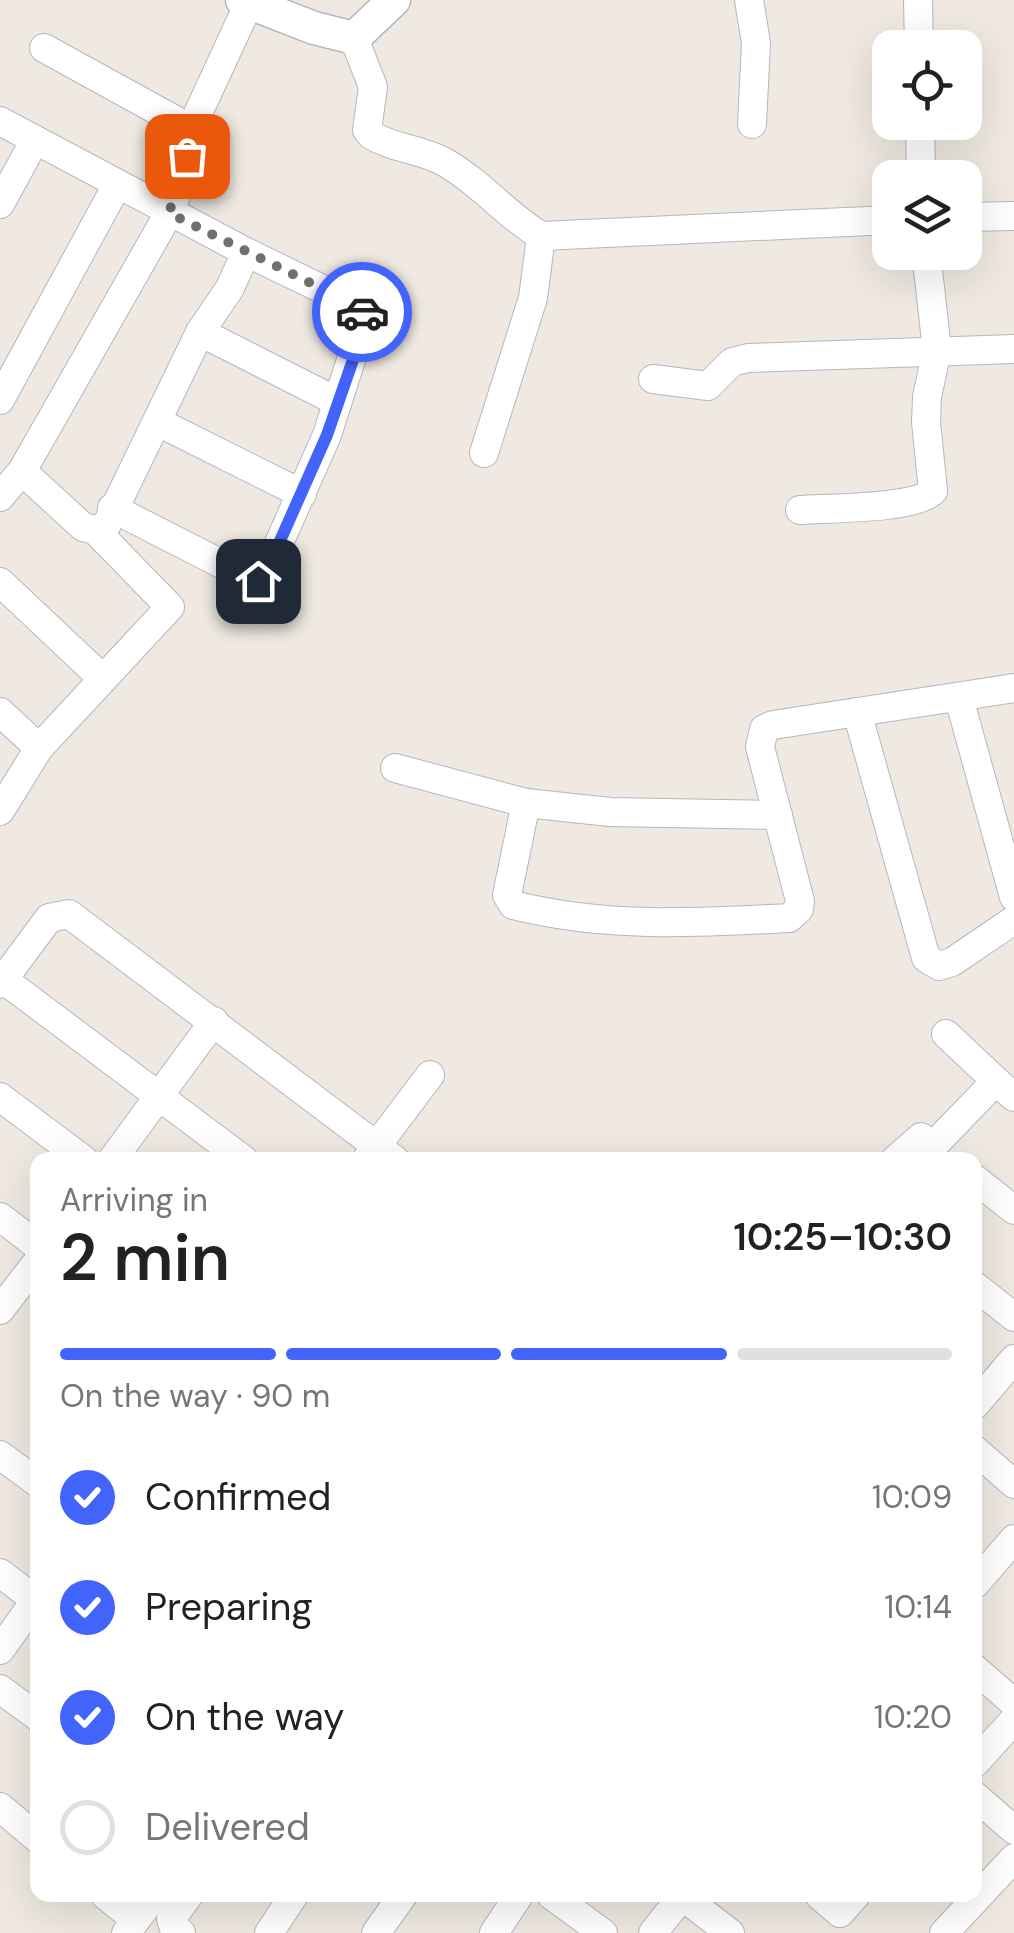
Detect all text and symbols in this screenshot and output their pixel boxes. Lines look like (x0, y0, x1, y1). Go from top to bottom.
map controls (872, 30, 982, 270)
button: locate (872, 30, 982, 140)
pin (145, 114, 230, 199)
icon: bag (160, 129, 215, 184)
button: layers (872, 160, 982, 270)
courier (312, 262, 412, 362)
icon: car (335, 285, 390, 340)
pin (216, 539, 301, 624)
icon: home (231, 554, 286, 609)
text: Arriving in (60, 1179, 208, 1221)
text: 10:25–10:30 (733, 1212, 952, 1262)
text: 2 min (60, 1216, 230, 1300)
text: On the way · 90 m (60, 1375, 330, 1417)
icon: check (60, 1470, 115, 1525)
text: Confirmed (145, 1472, 331, 1522)
text: 10:09 (872, 1476, 952, 1518)
icon: check (60, 1580, 115, 1635)
text: Preparing (145, 1582, 313, 1632)
text: 10:14 (884, 1586, 952, 1628)
icon: check (60, 1690, 115, 1745)
text: On the way (145, 1692, 344, 1742)
text: 10:20 (874, 1696, 952, 1738)
text: Delivered (145, 1802, 310, 1852)

